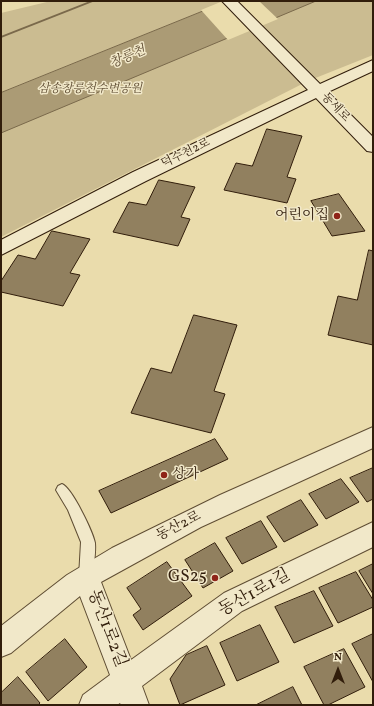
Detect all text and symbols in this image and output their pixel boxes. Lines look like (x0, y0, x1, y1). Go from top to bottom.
water label: 창릉천 (108, 43, 148, 73)
park label: 삼송창릉천수변공원 (38, 83, 142, 97)
street label: 동세로 (318, 90, 352, 126)
street label: 덕수천2로 (159, 136, 213, 172)
place label: 어린이집 (275, 208, 329, 224)
marker: 어린이집 (332, 211, 342, 221)
place label: 상가 (172, 467, 199, 483)
marker: 상가 (159, 470, 169, 480)
street label: 동산2로 (154, 509, 204, 545)
street label: 동산1로1길 (216, 566, 294, 622)
place label: GS25 (168, 568, 207, 588)
marker: GS25 (210, 573, 220, 583)
street label: 동산1로2길 (82, 587, 130, 671)
north arrow (318, 650, 358, 690)
text: N (334, 650, 342, 665)

